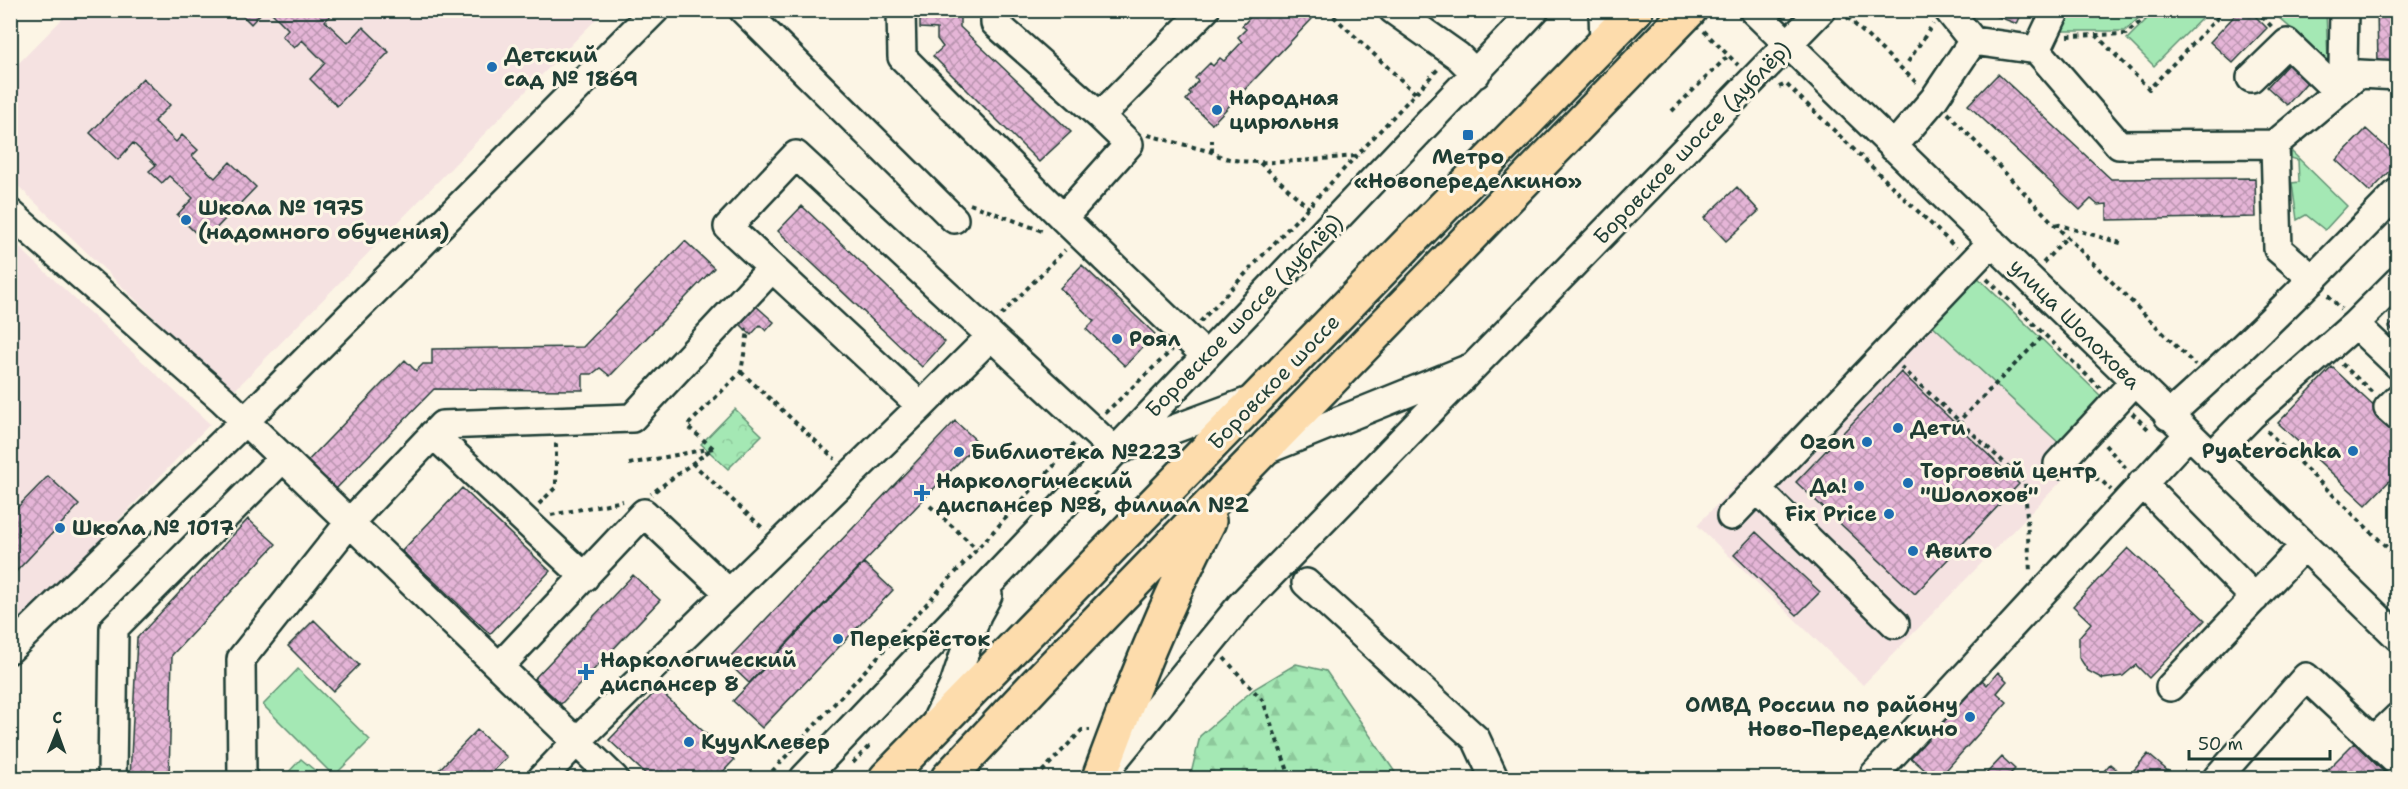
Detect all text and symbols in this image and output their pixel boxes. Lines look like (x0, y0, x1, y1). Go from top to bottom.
street label: Боровское шоссе (дублёр) (1587, 35, 1797, 251)
place label: Детский сад № 1869 (504, 41, 638, 93)
marker: Детский сад № 1869 (485, 60, 499, 74)
place label: Народная цирюльня (1229, 84, 1339, 136)
marker: Народная цирюльня (1210, 103, 1224, 117)
marker: Метро «Новопеределкино» (1461, 128, 1475, 142)
place label: Метро «Новопеределкино» (1354, 143, 1582, 195)
place label: Школа № 1975 (надомного обучения) (198, 194, 450, 246)
street label: Боровское шоссе (дублёр) (1140, 209, 1348, 423)
marker: Школа № 1975 (надомного обучения) (179, 213, 193, 227)
street label: улица Шолохова (2003, 252, 2147, 396)
street label: Боровское шоссе (1203, 309, 1345, 455)
place label: Роял (1129, 325, 1181, 353)
marker: Роял (1110, 332, 1124, 346)
place label: Дети (1910, 414, 1966, 442)
marker: Дети (1891, 421, 1905, 435)
place label: Ozon (1800, 428, 1855, 456)
marker: Ozon (1860, 435, 1874, 449)
place label: Pyaterochka (2202, 437, 2342, 465)
place label: Библиотека №223 (971, 438, 1181, 466)
marker: Pyaterochka (2346, 444, 2360, 458)
marker: Библиотека №223 (952, 445, 966, 459)
place label: Торговый центр "Шолохов" (1920, 457, 2097, 509)
place label: Наркологический диспансер №8, филиал №2 (936, 467, 1249, 519)
place label: Да! (1809, 472, 1847, 500)
marker: Торговый центр "Шолохов" (1901, 476, 1915, 490)
marker: Да! (1852, 479, 1866, 493)
marker: Наркологический диспансер №8, филиал №2 (913, 484, 931, 502)
place label: Fix Price (1785, 500, 1877, 528)
marker: Fix Price (1882, 507, 1896, 521)
place label: Школа № 1017 (72, 514, 234, 542)
marker: Школа № 1017 (53, 521, 67, 535)
place label: Авито (1925, 537, 1992, 565)
marker: Авито (1906, 544, 1920, 558)
place label: Перекрёсток (850, 625, 990, 653)
marker: Перекрёсток (831, 632, 845, 646)
place label: Наркологический диспансер 8 (600, 646, 797, 698)
marker: Наркологический диспансер 8 (577, 663, 595, 681)
place label: ОМВД России по району Ново-Переделкино (1685, 691, 1958, 743)
north arrow (27, 702, 87, 762)
text: С (52, 707, 63, 728)
marker: ОМВД России по району Ново-Переделкино (1963, 710, 1977, 724)
scale bar (2189, 723, 2330, 761)
place label: КуулКлевер (701, 728, 830, 756)
text: 50 m (2198, 732, 2243, 756)
marker: КуулКлевер (682, 735, 696, 749)

